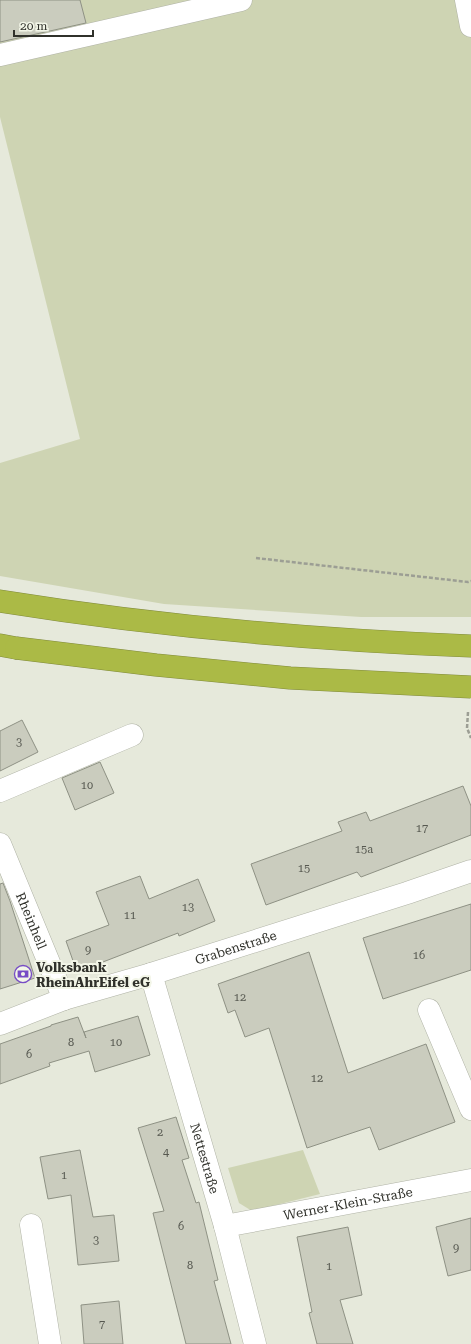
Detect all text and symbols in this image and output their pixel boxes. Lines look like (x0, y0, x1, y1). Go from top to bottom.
scale bar (14, 12, 93, 38)
text: 20 m (20, 19, 47, 33)
house number: 3 (16, 736, 22, 749)
house number: 10 (81, 779, 93, 792)
house number: 17 (416, 822, 428, 835)
house number: 15a (355, 843, 373, 856)
house number: 15 (298, 862, 310, 875)
street label: Rheinhell (13, 890, 50, 952)
house number: 13 (182, 901, 194, 914)
house number: 11 (124, 909, 136, 922)
street label: Grabenstraße (193, 927, 278, 967)
house number: 9 (85, 944, 91, 957)
house number: 16 (413, 949, 425, 962)
place label: Volksbank RheinAhrEifel eG (36, 960, 150, 990)
bank icon: Volksbank RheinAhrEifel eG (13, 964, 33, 984)
house number: 12 (234, 991, 246, 1004)
house number: 8 (68, 1036, 74, 1049)
house number: 10 (110, 1036, 122, 1049)
house number: 6 (26, 1048, 32, 1061)
house number: 12 (311, 1072, 323, 1085)
street label: Nettestraße (188, 1121, 223, 1195)
house number: 2 (157, 1126, 163, 1139)
house number: 4 (163, 1146, 170, 1159)
house number: 1 (61, 1169, 67, 1182)
street label: Werner-Klein-Straße (282, 1184, 414, 1222)
house number: 6 (178, 1220, 184, 1233)
house number: 3 (93, 1234, 99, 1247)
house number: 9 (453, 1242, 459, 1255)
house number: 8 (187, 1259, 193, 1272)
house number: 1 (326, 1260, 332, 1273)
house number: 7 (99, 1318, 105, 1331)

